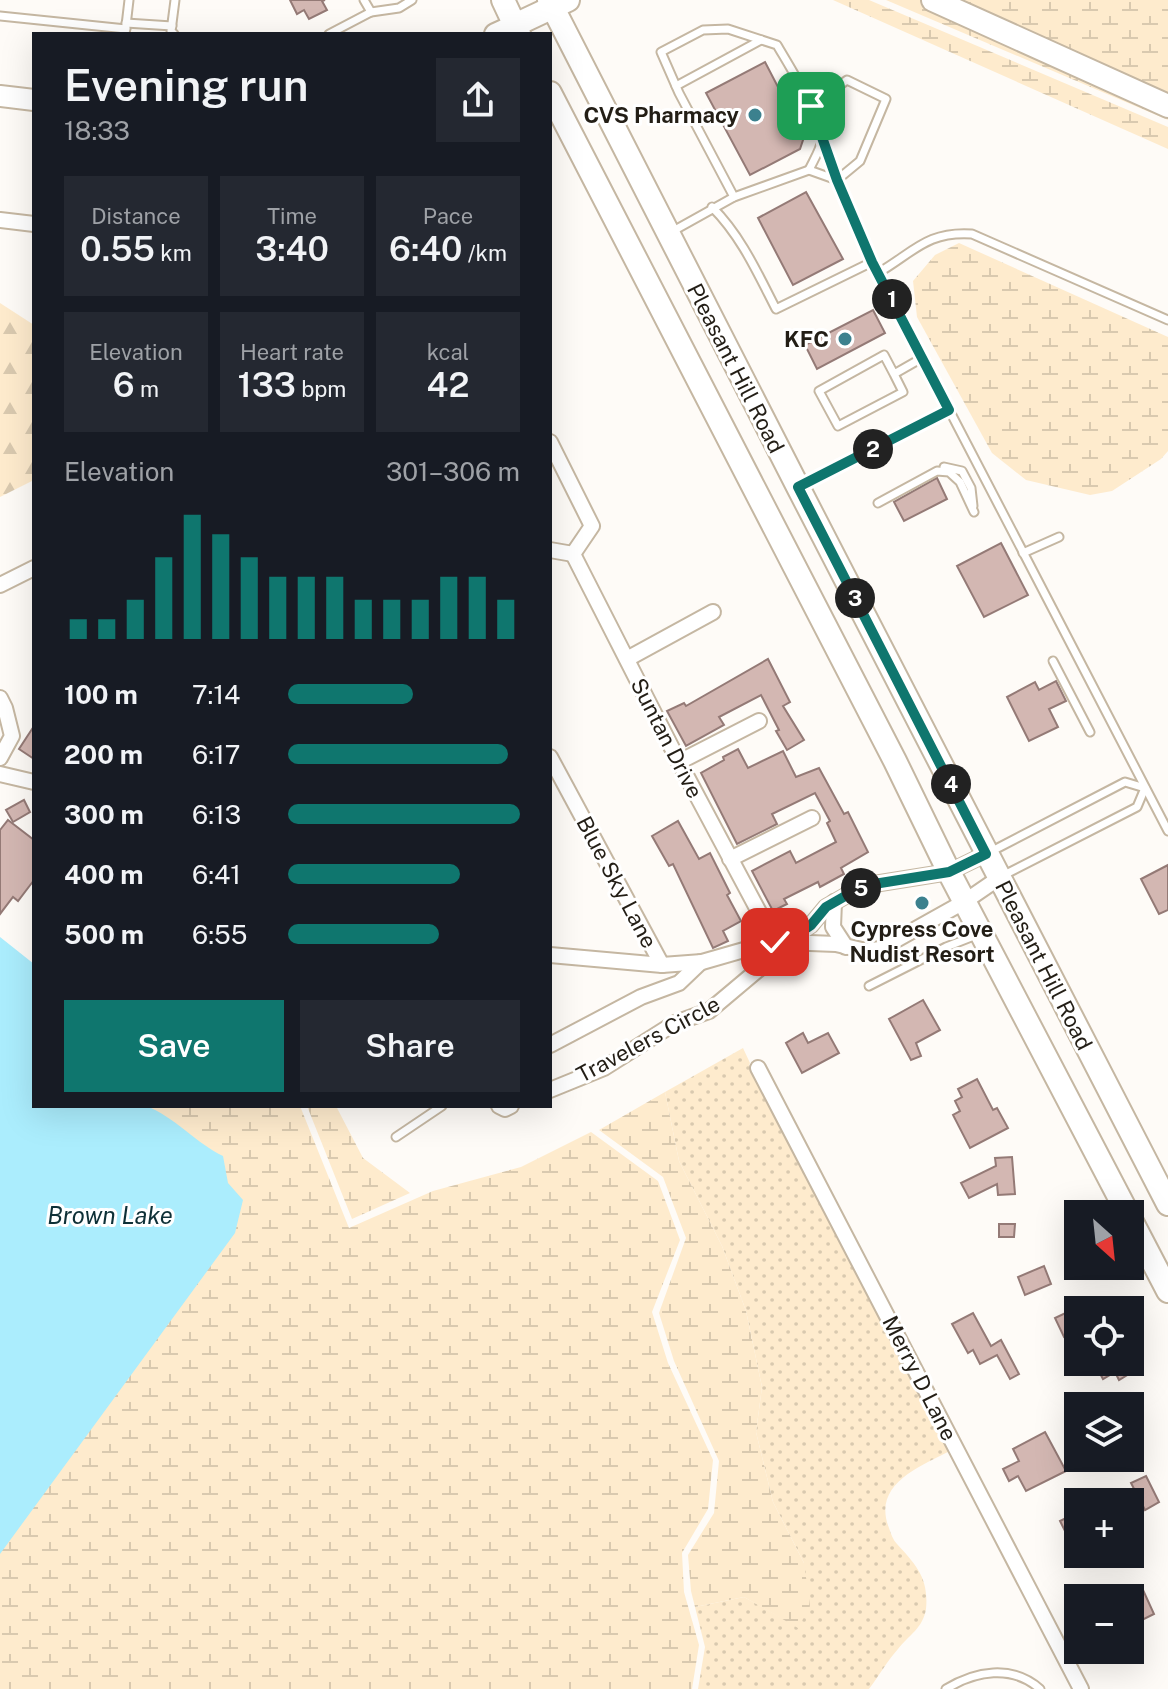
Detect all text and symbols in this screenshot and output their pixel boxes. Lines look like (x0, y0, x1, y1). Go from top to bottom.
button: share (436, 58, 520, 142)
text: Evening run (64, 59, 309, 111)
pin (777, 72, 845, 140)
icon: arrive (789, 84, 833, 128)
place label: CVS Pharmacy (583, 102, 740, 128)
marker: CVS Pharmacy (746, 106, 764, 124)
text: 18:33 (64, 115, 130, 146)
text: Distance (91, 203, 181, 229)
text: Time (267, 203, 317, 229)
text: Pace (423, 203, 473, 229)
text: 0.55 (80, 229, 155, 269)
text: 3:40 (255, 229, 329, 269)
text: 6:40 (389, 229, 463, 269)
text: km (155, 240, 192, 266)
text: /km (463, 240, 507, 266)
street label: Pleasant Hill Road (682, 279, 790, 457)
pin: 1 (872, 279, 912, 319)
text: 1 (887, 286, 897, 312)
place label: KFC (784, 326, 829, 352)
marker: KFC (836, 330, 854, 348)
text: Elevation (89, 339, 183, 365)
text: Heart rate (240, 339, 344, 365)
text: kcal (427, 339, 469, 365)
text: 6 (113, 365, 135, 405)
text: 133 (238, 365, 296, 405)
text: 42 (427, 365, 469, 405)
text: m (135, 376, 159, 402)
text: bpm (296, 376, 346, 402)
pin: 2 (853, 429, 893, 469)
text: 2 (866, 436, 880, 462)
text: Elevation (64, 456, 174, 487)
text: 301–306 m (386, 456, 520, 487)
pin: 3 (835, 578, 875, 618)
text: 3 (848, 585, 862, 611)
street label: Suntan Drive (626, 674, 708, 802)
text: 100 m (64, 679, 138, 710)
text: 7:14 (192, 679, 240, 710)
text: 200 m (64, 739, 143, 770)
text: 6:17 (192, 739, 240, 770)
pin: 4 (931, 764, 971, 804)
text: 4 (944, 771, 958, 797)
text: 300 m (64, 799, 144, 830)
text: 6:13 (192, 799, 241, 830)
street label: Blue Sky Lane (571, 812, 663, 952)
text: 400 m (64, 859, 144, 890)
text: 6:41 (192, 859, 241, 890)
pin: 5 (841, 868, 881, 908)
text: 5 (854, 875, 868, 901)
street label: Pleasant Hill Road (990, 876, 1098, 1054)
marker: Cypress Cove Nudist Resort (913, 894, 931, 912)
pin (741, 908, 809, 976)
place label: Cypress Cove Nudist Resort (849, 916, 995, 967)
text: 500 m (64, 919, 144, 950)
text: 6:55 (192, 919, 247, 950)
icon: check (753, 920, 797, 964)
street label: Travelers Circle (572, 990, 724, 1088)
button: Save (64, 1000, 284, 1092)
button: Share (300, 1000, 520, 1092)
north arrow (1064, 1200, 1144, 1280)
map controls (1064, 1200, 1144, 1664)
water label: Brown Lake (47, 1201, 173, 1229)
button: locate (1064, 1296, 1144, 1376)
street label: Merry D Lane (877, 1311, 963, 1445)
button: layers (1064, 1392, 1144, 1472)
button: + (1064, 1488, 1144, 1568)
button: − (1064, 1584, 1144, 1664)

